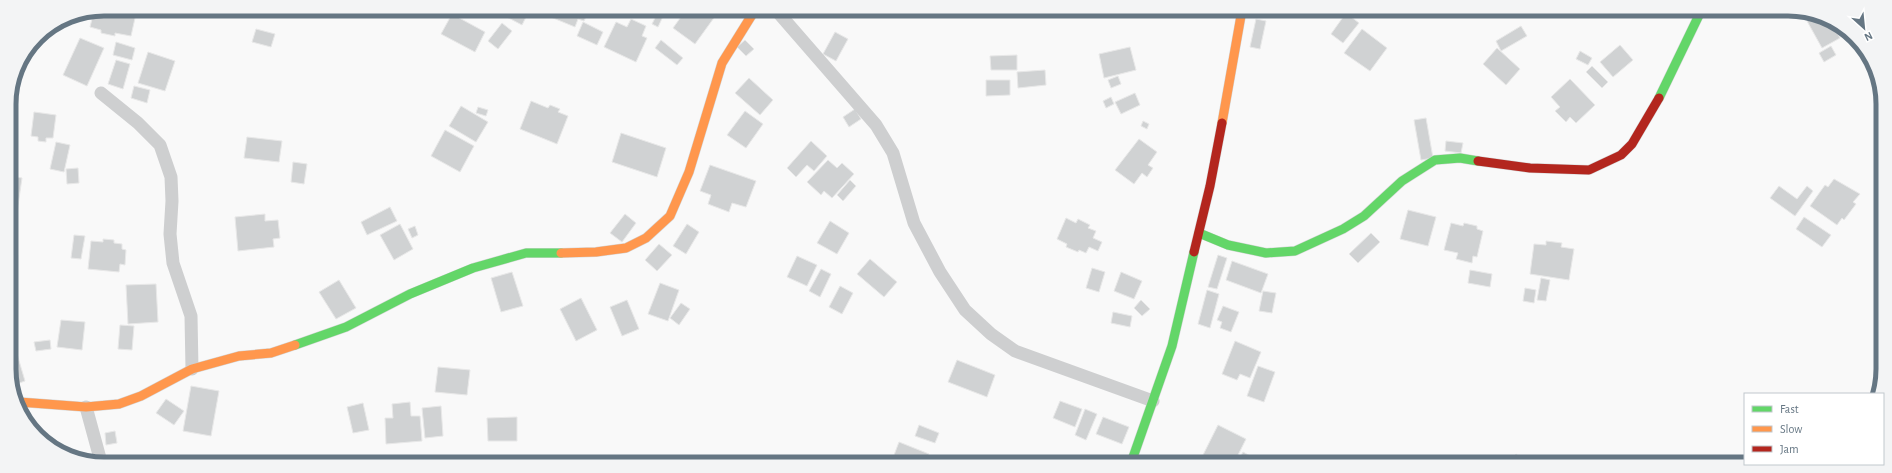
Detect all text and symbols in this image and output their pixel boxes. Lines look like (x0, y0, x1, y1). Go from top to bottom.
north arrow (1844, 8, 1884, 48)
text: N (1862, 30, 1874, 43)
legend (1744, 393, 1884, 465)
text: Fast (1780, 403, 1799, 415)
text: Slow (1780, 423, 1802, 435)
text: Jam (1780, 443, 1799, 455)

